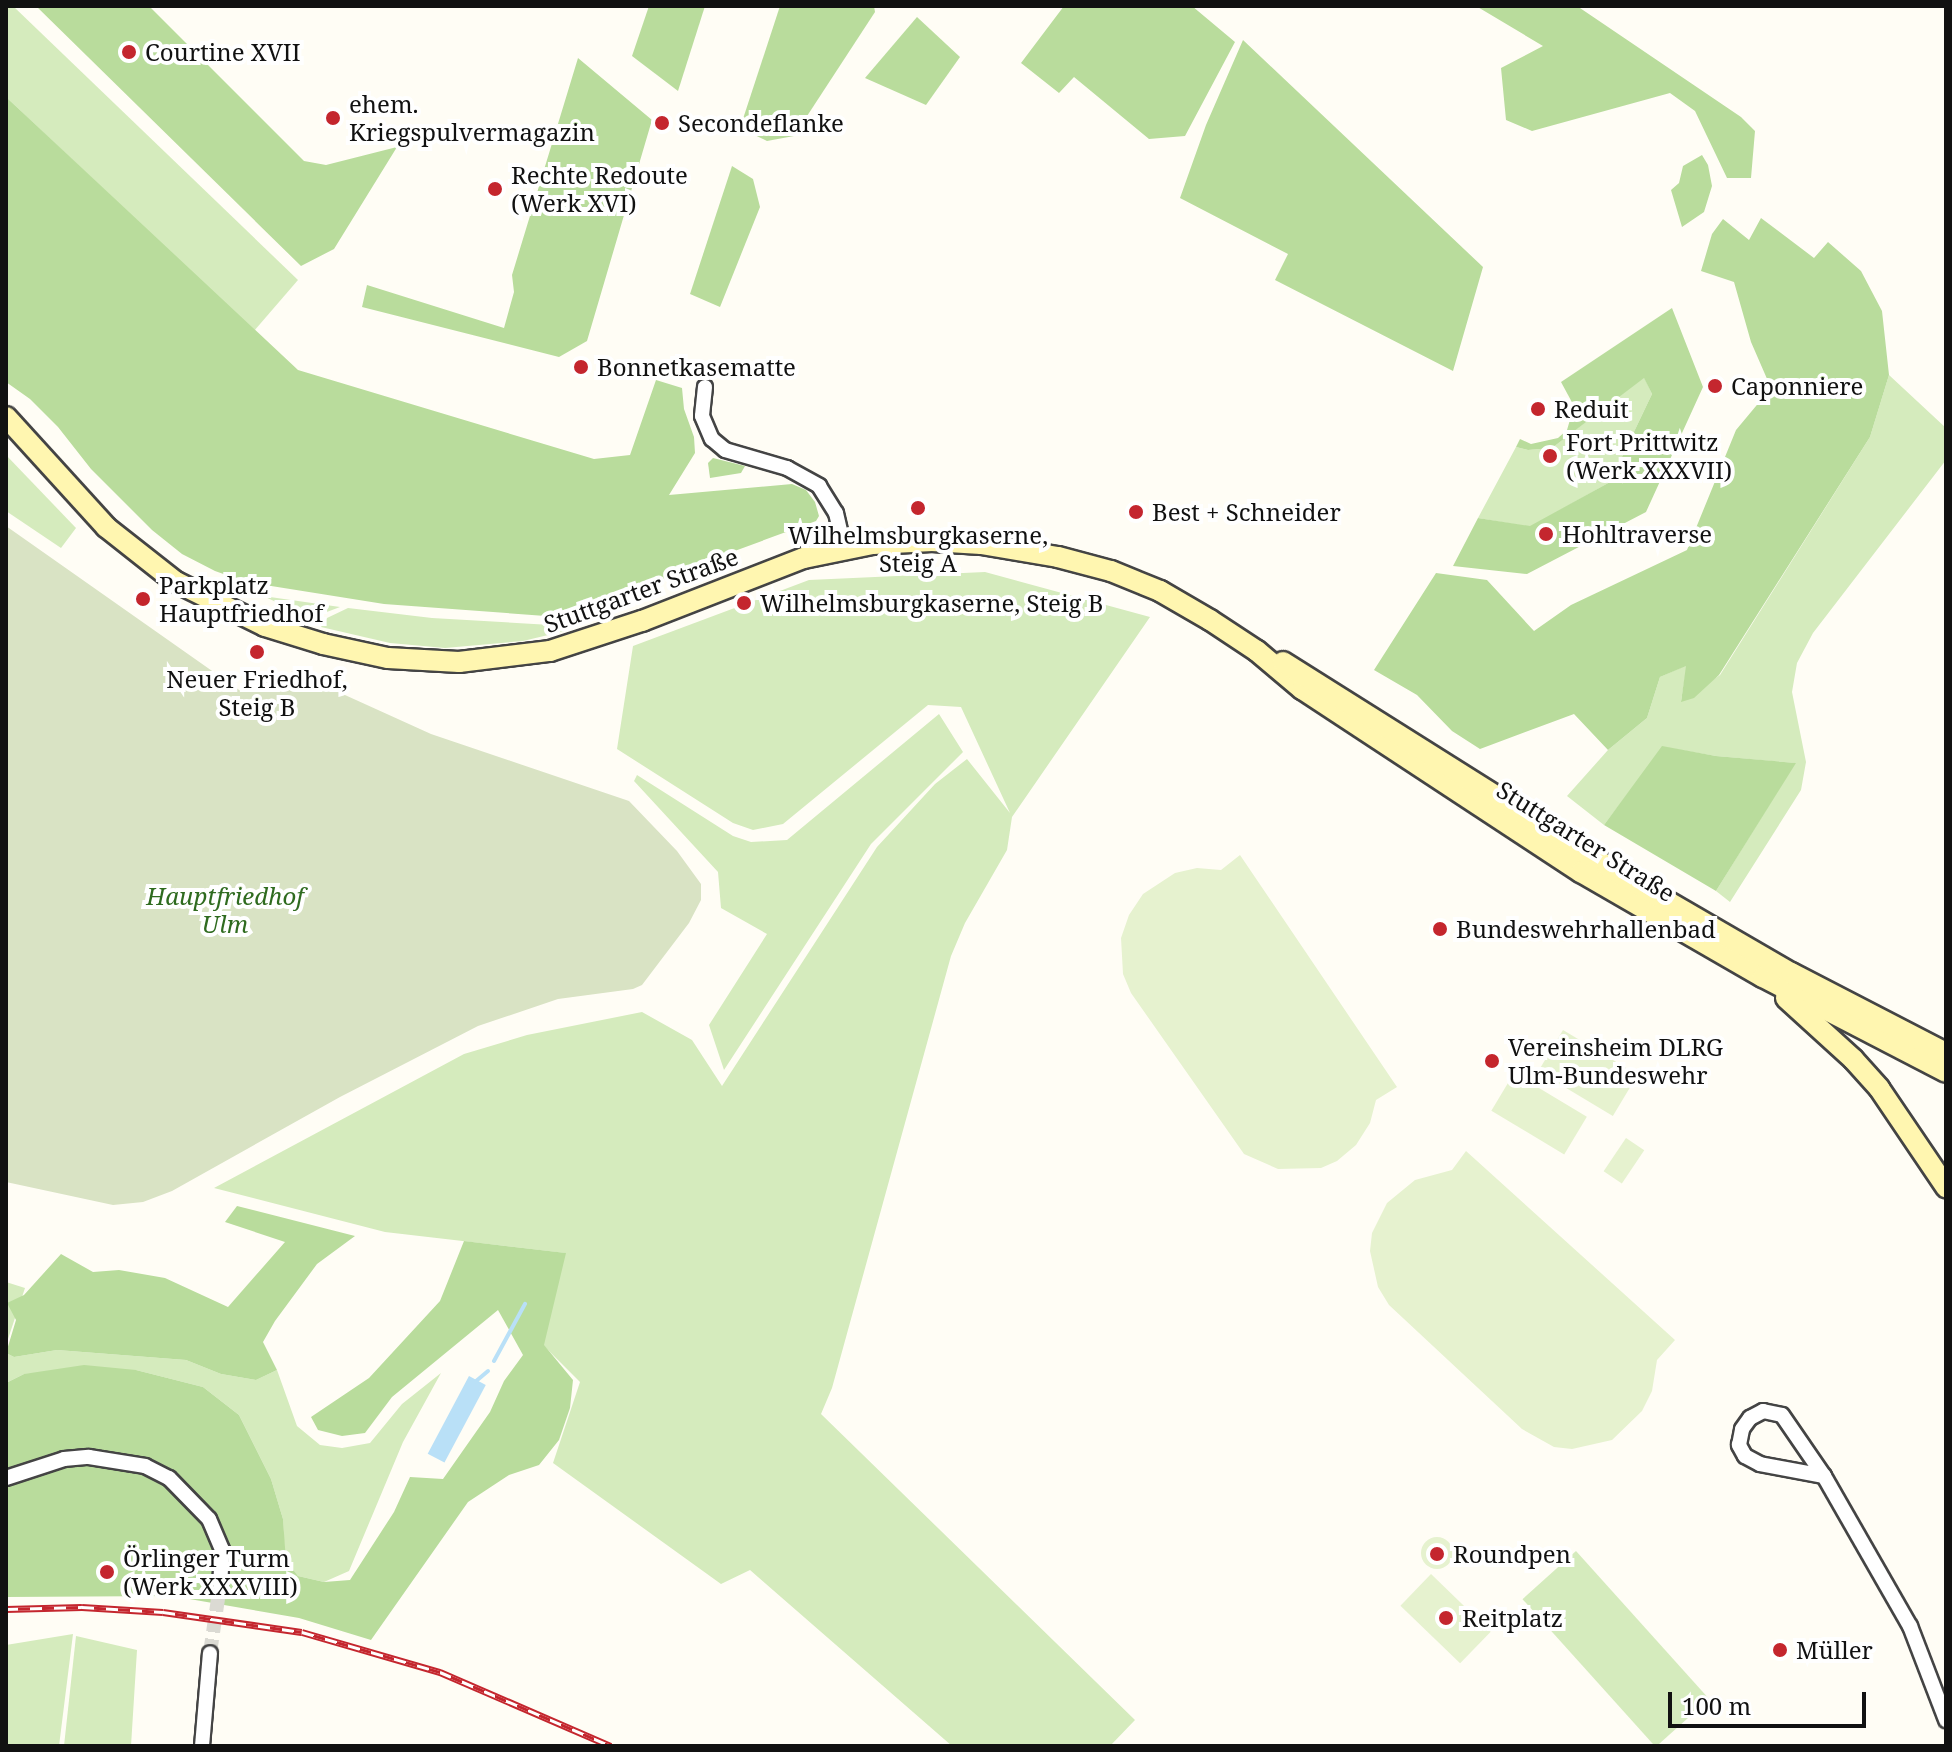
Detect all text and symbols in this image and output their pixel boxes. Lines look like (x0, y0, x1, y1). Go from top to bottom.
place label: Courtine XVII (145, 38, 300, 66)
marker: Courtine XVII (120, 43, 138, 61)
place label: ehem. Kriegspulvermagazin (349, 90, 595, 146)
marker: ehem. Kriegspulvermagazin (324, 109, 342, 127)
place label: Secondeflanke (678, 109, 844, 137)
marker: Secondeflanke (653, 114, 671, 132)
place label: Rechte Redoute (Werk XVI) (511, 161, 688, 217)
marker: Rechte Redoute (Werk XVI) (486, 180, 504, 198)
place label: Bonnetkasematte (597, 353, 796, 381)
marker: Bonnetkasematte (572, 358, 590, 376)
place label: Caponniere (1731, 372, 1863, 400)
marker: Caponniere (1706, 377, 1724, 395)
place label: Reduit (1554, 395, 1629, 423)
marker: Reduit (1529, 400, 1547, 418)
place label: Fort Prittwitz (Werk XXXVII) (1566, 428, 1732, 484)
marker: Fort Prittwitz (Werk XXXVII) (1541, 447, 1559, 465)
place label: Best + Schneider (1152, 498, 1341, 526)
marker: Wilhelmsburgkaserne, Steig A (909, 499, 927, 517)
marker: Best + Schneider (1127, 503, 1145, 521)
place label: Hohltraverse (1562, 520, 1712, 548)
place label: Wilhelmsburgkaserne, Steig A (788, 521, 1048, 577)
marker: Hohltraverse (1537, 525, 1555, 543)
street label: Stuttgarter Straße (540, 542, 742, 638)
place label: Parkplatz Hauptfriedhof (159, 571, 323, 627)
place label: Wilhelmsburgkaserne, Steig B (760, 589, 1103, 617)
marker: Parkplatz Hauptfriedhof (134, 590, 152, 608)
marker: Wilhelmsburgkaserne, Steig B (735, 594, 753, 612)
marker: Neuer Friedhof, Steig B (248, 643, 266, 661)
place label: Neuer Friedhof, Steig B (166, 665, 348, 721)
street label: Stuttgarter Straße (1492, 775, 1680, 907)
park label: Hauptfriedhof Ulm (146, 882, 304, 938)
place label: Bundeswehrhallenbad (1456, 915, 1716, 943)
marker: Bundeswehrhallenbad (1431, 920, 1449, 938)
place label: Vereinsheim DLRG Ulm-Bundeswehr (1508, 1033, 1723, 1089)
marker: Vereinsheim DLRG Ulm-Bundeswehr (1483, 1052, 1501, 1070)
place label: Roundpen (1453, 1540, 1571, 1568)
place label: Örlinger Turm (Werk XXXVIII) (123, 1544, 298, 1600)
marker: Roundpen (1428, 1545, 1446, 1563)
marker: Örlinger Turm (Werk XXXVIII) (98, 1563, 116, 1581)
place label: Reitplatz (1462, 1604, 1563, 1632)
marker: Reitplatz (1437, 1609, 1455, 1627)
place label: Müller (1796, 1636, 1873, 1664)
marker: Müller (1771, 1641, 1789, 1659)
scale bar (1672, 1676, 1870, 1726)
text: 100 m (1682, 1689, 1751, 1722)

